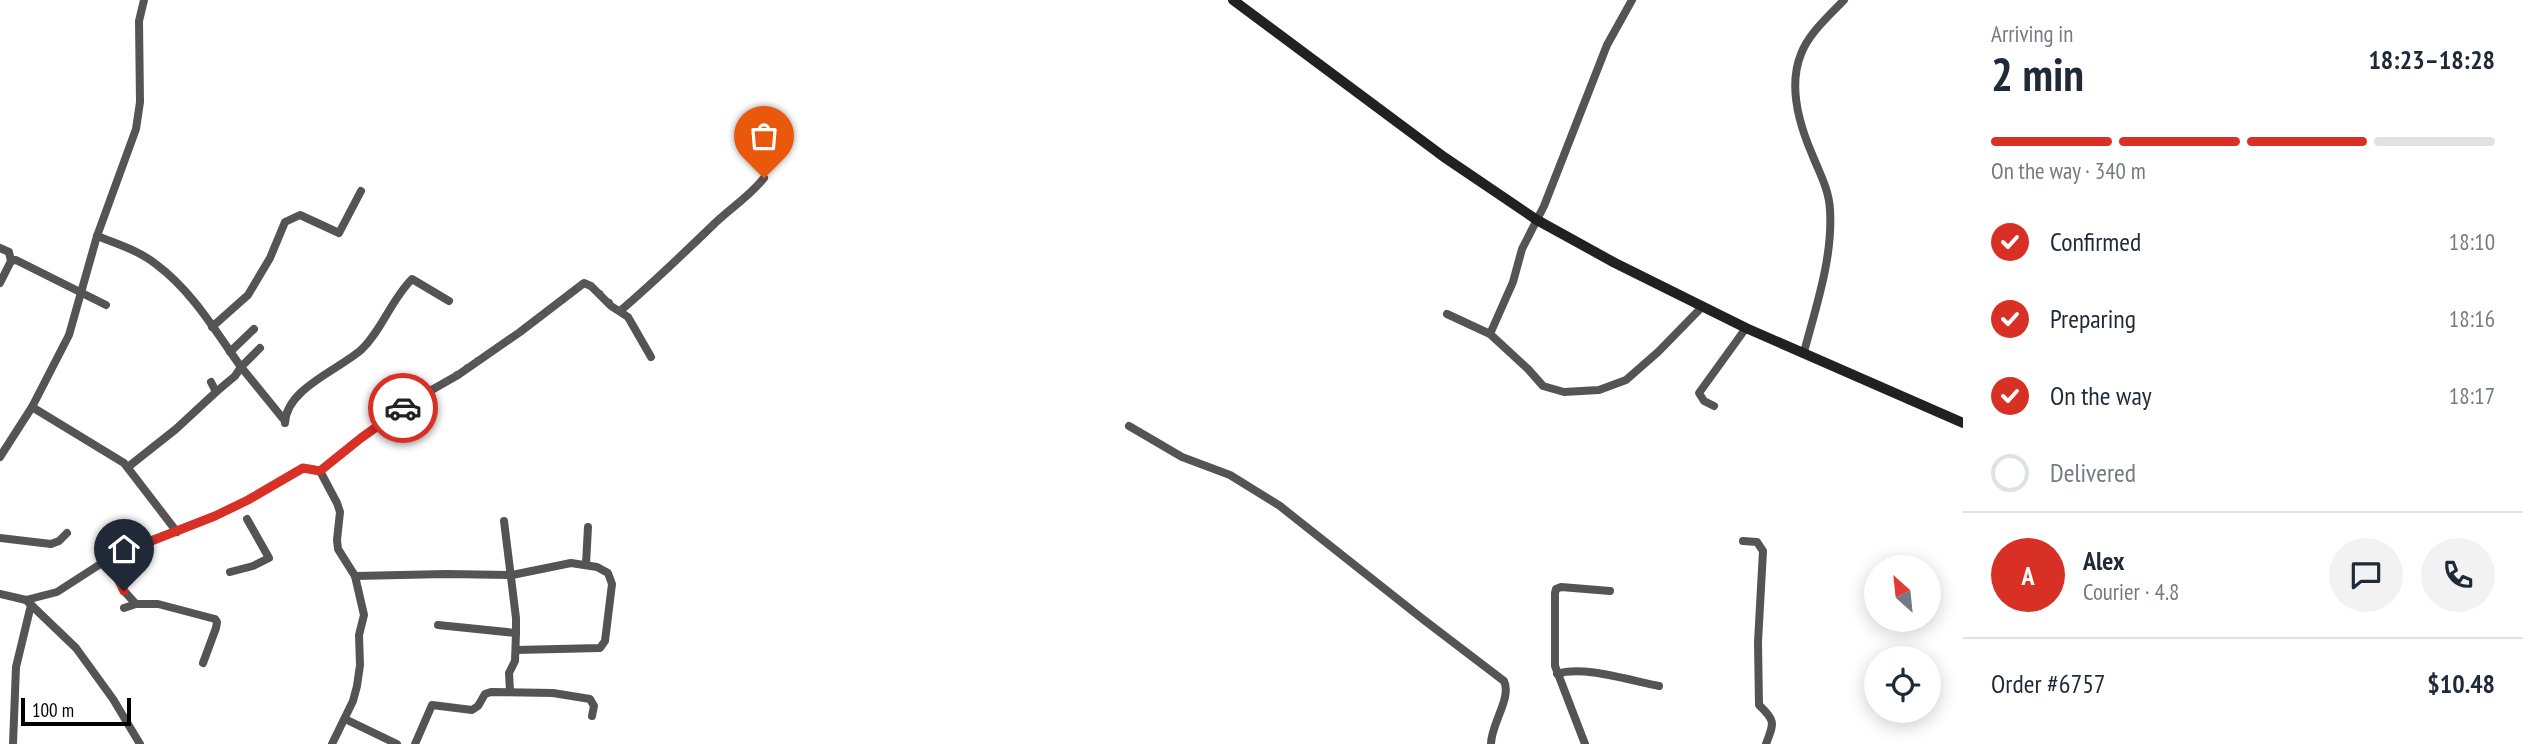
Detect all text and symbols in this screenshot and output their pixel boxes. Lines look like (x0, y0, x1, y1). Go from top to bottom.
text: Arriving in (1991, 19, 2073, 48)
text: 18:23–18:28 (2368, 43, 2495, 76)
text: 2 min (1991, 44, 2084, 104)
pin (734, 106, 794, 178)
icon: bag (745, 117, 783, 155)
text: On the way · 340 m (1991, 156, 2146, 185)
icon: check (1991, 223, 2029, 261)
text: Confirmed (2050, 225, 2141, 258)
text: 18:10 (2449, 227, 2495, 256)
icon: check (1991, 300, 2029, 338)
text: Preparing (2050, 302, 2136, 335)
text: 18:16 (2449, 304, 2495, 333)
courier (368, 373, 438, 443)
icon: check (1991, 377, 2029, 415)
text: On the way (2050, 379, 2152, 412)
text: 18:17 (2449, 381, 2495, 410)
icon: car (384, 389, 422, 427)
text: Delivered (2050, 456, 2136, 489)
pin (94, 519, 154, 591)
icon: home (105, 530, 143, 568)
button: chat (2329, 538, 2403, 612)
button: phone (2421, 538, 2495, 612)
text: Alex (2083, 544, 2124, 577)
north arrow (1864, 555, 1941, 632)
map controls (1864, 555, 1941, 723)
text: A (2021, 559, 2035, 592)
text: Courier · 4.8 (2083, 577, 2179, 606)
button: locate (1864, 646, 1941, 723)
text: Order #6757 (1991, 667, 2106, 700)
text: $10.48 (2427, 667, 2495, 700)
scale bar (21, 695, 131, 727)
text: 100 m (32, 698, 74, 722)

